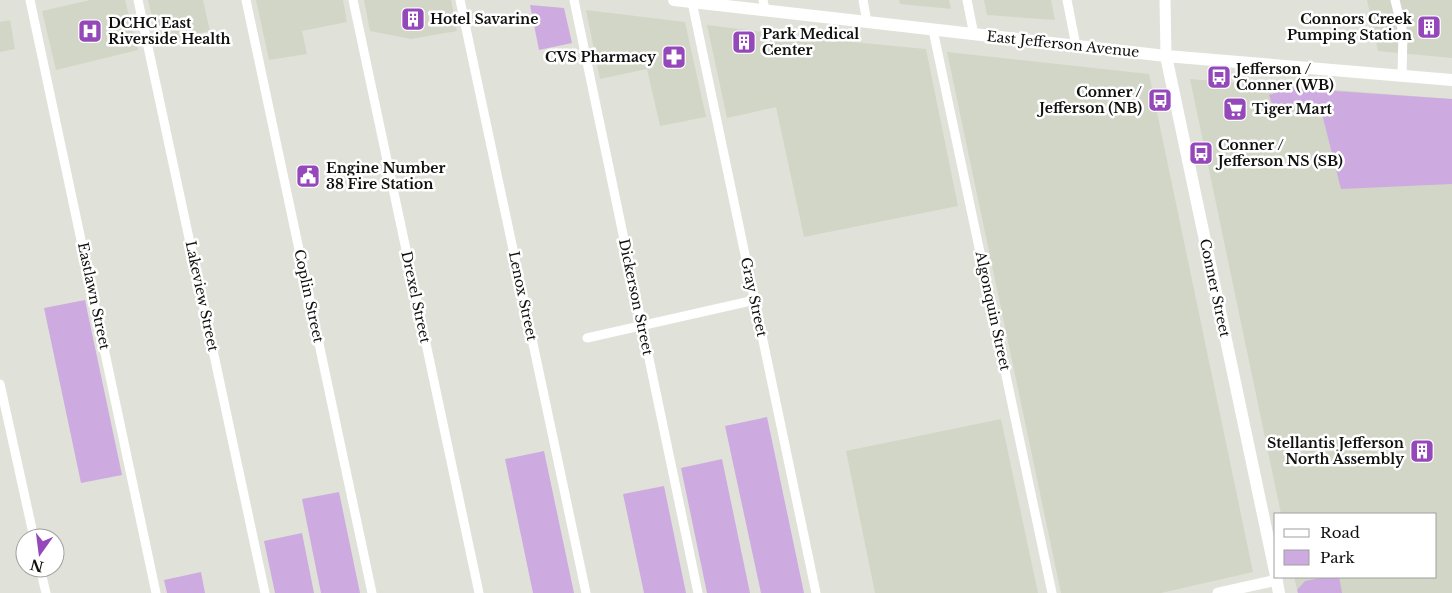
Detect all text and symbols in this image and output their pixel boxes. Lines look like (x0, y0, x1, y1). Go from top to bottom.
building icon: Hotel Savarine (400, 6, 426, 32)
place label: Hotel Savarine (430, 10, 538, 28)
place label: Connors Creek Pumping Station (1287, 10, 1413, 44)
place label: DCHC East Riverside Health (108, 14, 231, 48)
building icon: Connors Creek Pumping Station (1416, 14, 1442, 40)
hospital icon: DCHC East Riverside Health (77, 18, 103, 44)
place label: Park Medical Center (762, 25, 859, 59)
street label: East Jefferson Avenue (986, 27, 1140, 61)
building icon: Park Medical Center (731, 29, 757, 55)
pharmacy icon: CVS Pharmacy (661, 44, 687, 70)
place label: CVS Pharmacy (545, 48, 657, 66)
place label: Jefferson / Conner (WB) (1233, 60, 1334, 94)
bus stop icon: Jefferson / Conner (WB) (1206, 64, 1232, 90)
place label: Conner / Jefferson (NB) (1036, 83, 1142, 117)
bus stop icon: Conner / Jefferson (NB) (1147, 87, 1173, 113)
supermarket icon: Tiger Mart (1222, 96, 1248, 122)
place label: Tiger Mart (1252, 100, 1333, 118)
place label: Conner / Jefferson NS (SB) (1215, 136, 1343, 170)
bus stop icon: Conner / Jefferson NS (SB) (1188, 140, 1214, 166)
place label: Engine Number 38 Fire Station (326, 159, 445, 193)
public building icon: Engine Number 38 Fire Station (295, 163, 321, 189)
street label: Dickerson Street (615, 237, 657, 358)
street label: Conner Street (1196, 237, 1234, 340)
street label: Lakeview Street (181, 239, 223, 354)
street label: Eastlawn Street (74, 241, 114, 352)
street label: Coplin Street (290, 248, 328, 345)
street label: Drexel Street (397, 249, 435, 345)
street label: Algonquin Street (971, 249, 1015, 373)
street label: Lenox Street (505, 250, 541, 343)
street label: Gray Street (737, 256, 771, 339)
place label: Stellantis Jefferson North Assembly (1267, 434, 1405, 468)
building icon: Stellantis Jefferson North Assembly (1409, 438, 1435, 464)
legend (1274, 513, 1437, 578)
text: Road (1320, 523, 1360, 542)
north arrow (15, 528, 65, 578)
text: Park (1320, 548, 1356, 567)
text: N (28, 555, 45, 576)

